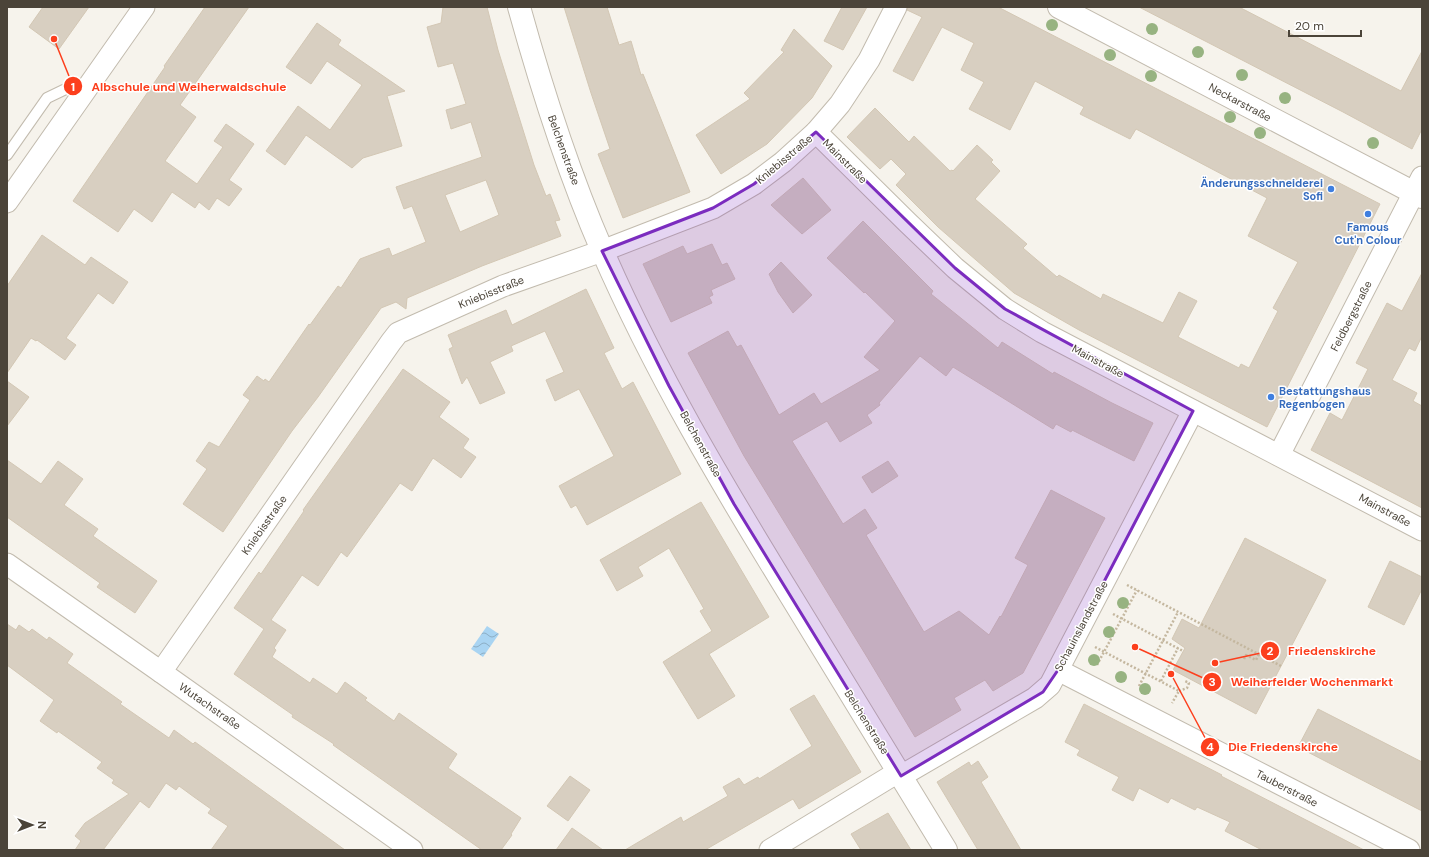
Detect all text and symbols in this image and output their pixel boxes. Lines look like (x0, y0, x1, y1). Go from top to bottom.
scale bar (1289, 12, 1361, 38)
text: 20 m (1295, 18, 1324, 34)
callout: Albschule und Weiherwaldschule (63, 74, 294, 98)
text: 1 (71, 79, 75, 95)
text: Albschule und Weiherwaldschule (92, 79, 286, 95)
street label: Neckarstraße (1206, 80, 1274, 124)
street label: Belchenstraße (545, 113, 583, 187)
street label: Kniebisstraße (753, 131, 815, 187)
street label: Mainstraße (820, 136, 870, 186)
place label: Änderungsschneiderei Sofi (1200, 176, 1323, 203)
marker: Änderungsschneiderei Sofi (1326, 184, 1336, 194)
marker: Famous Cut'n Colour (1363, 209, 1373, 219)
place label: Famous Cut'n Colour (1335, 220, 1402, 247)
street label: Kniebisstraße (456, 272, 526, 312)
street label: Feldbergstraße (1327, 278, 1375, 354)
street label: Mainstraße (1069, 341, 1127, 381)
place label: Bestattungshaus Regenbogen (1279, 384, 1371, 411)
marker: Bestattungshaus Regenbogen (1266, 392, 1276, 402)
street label: Belchenstraße (677, 408, 725, 480)
street label: Mainstraße (1356, 490, 1414, 530)
street label: Kniebisstraße (238, 492, 290, 558)
street label: Schauinslandstraße (1051, 578, 1111, 674)
callout: Friedenskirche (1260, 639, 1384, 663)
text: 2 (1267, 643, 1274, 659)
text: Friedenskirche (1288, 643, 1376, 659)
callout: Weiherfelder Wochenmarkt (1202, 670, 1401, 694)
text: 3 (1208, 674, 1216, 690)
text: Weiherfelder Wochenmarkt (1231, 674, 1393, 690)
street label: Wutachstraße (176, 679, 244, 733)
street label: Belchenstraße (842, 687, 892, 757)
callout: Die Friedenskirche (1200, 735, 1346, 759)
text: 4 (1206, 739, 1214, 755)
text: Die Friedenskirche (1228, 739, 1338, 755)
street label: Tauberstraße (1254, 766, 1320, 810)
north arrow (12, 805, 52, 845)
text: N (35, 821, 49, 829)

